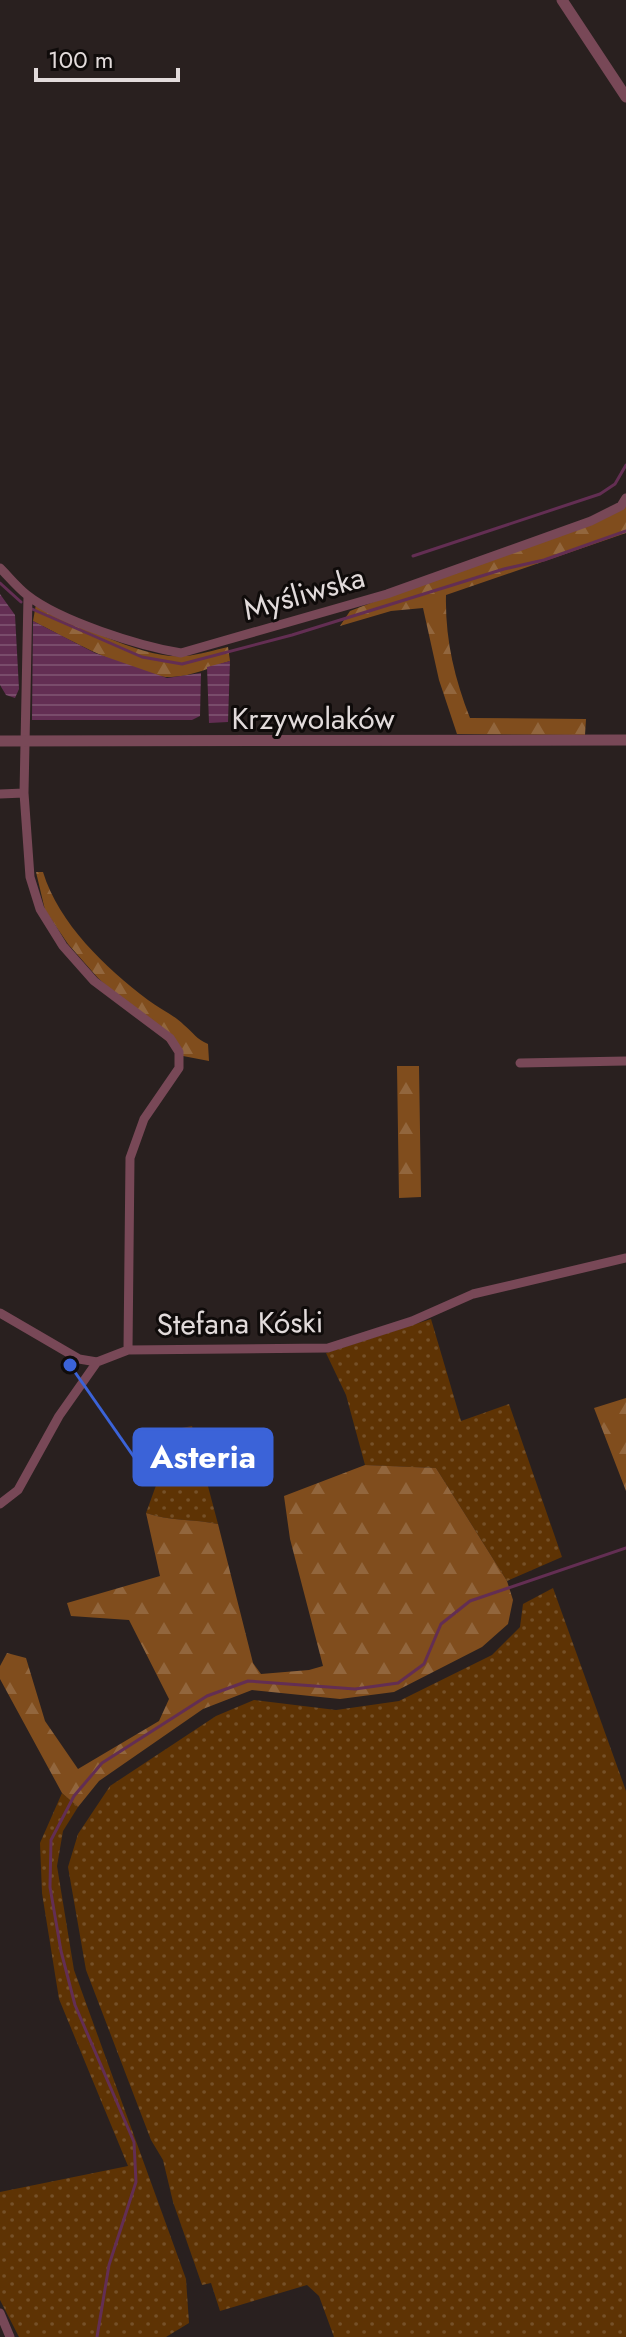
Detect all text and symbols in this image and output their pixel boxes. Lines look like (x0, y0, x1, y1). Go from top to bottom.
scale bar (36, 32, 178, 82)
text: 100 m (48, 42, 114, 77)
street label: Myśliwska (238, 555, 370, 631)
street label: Krzywolaków (231, 697, 395, 740)
street label: Stefana Kóski (156, 1300, 324, 1346)
callout: Asteria (134, 1429, 272, 1485)
text: Asteria (149, 1434, 256, 1480)

